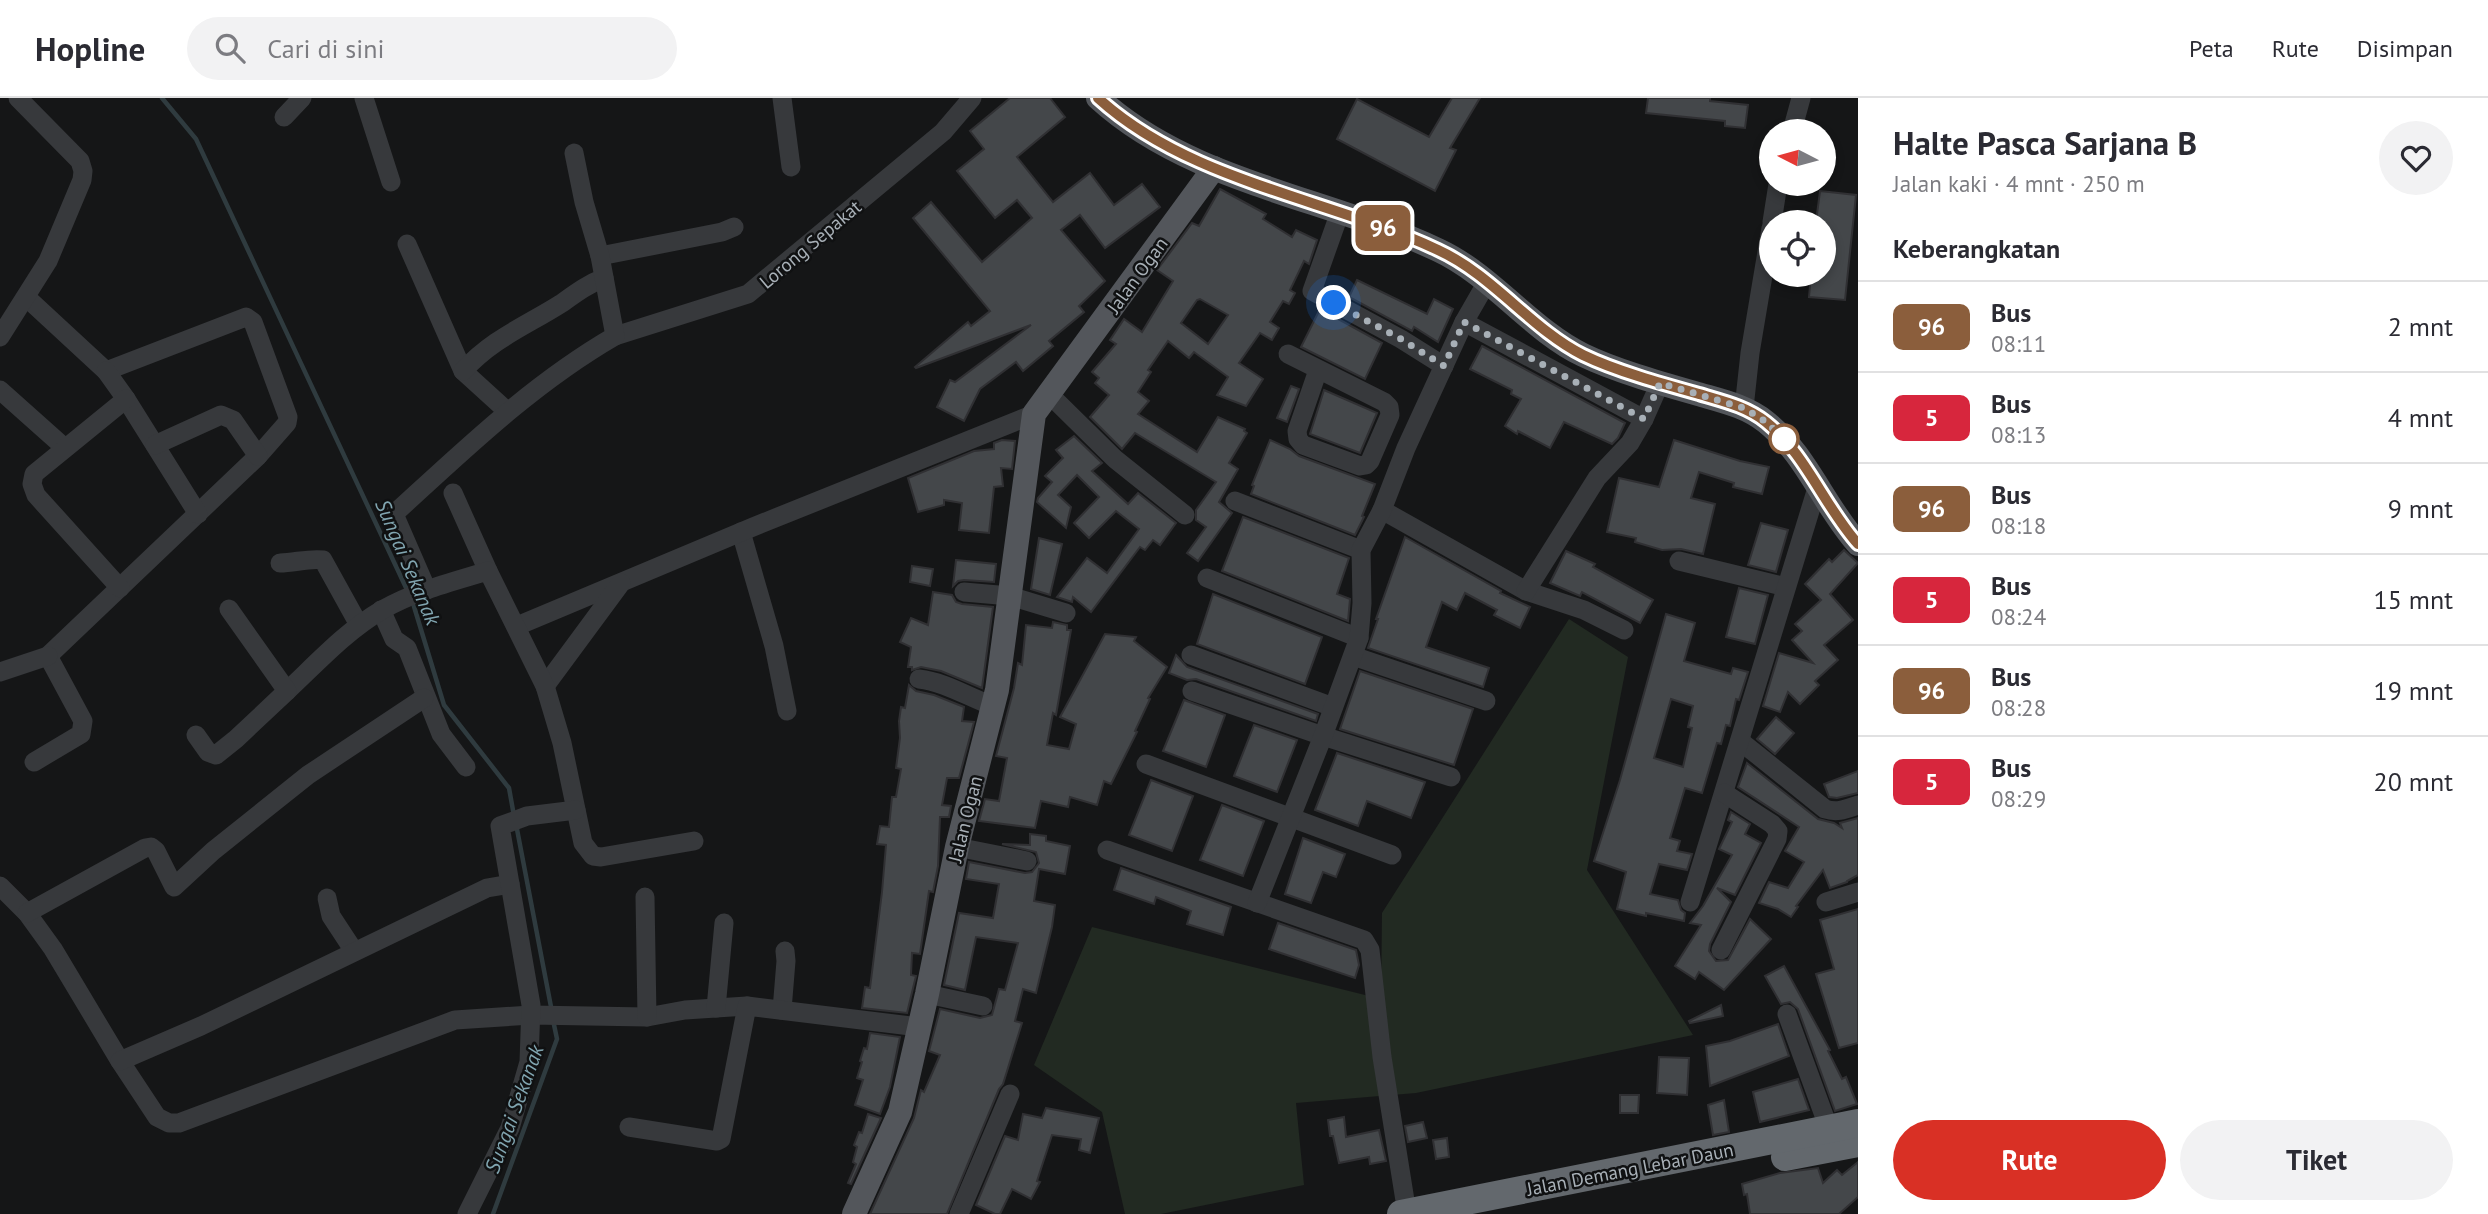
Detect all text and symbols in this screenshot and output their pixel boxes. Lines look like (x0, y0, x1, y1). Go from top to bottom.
search box (187, 17, 677, 80)
text: Hopline (35, 27, 145, 70)
icon: search (211, 29, 249, 67)
text: Cari di sini (267, 32, 384, 65)
text: Peta (2189, 33, 2234, 64)
text: Rute (2272, 33, 2319, 64)
text: Disimpan (2357, 33, 2453, 64)
north arrow (1759, 119, 1836, 196)
map controls (1759, 119, 1836, 287)
text: Halte Pasca Sarjana B (1893, 121, 2197, 164)
button: heart (2379, 121, 2453, 195)
text: Jalan kaki · 4 mnt · 250 m (1893, 169, 2145, 198)
street label: Lorong Sepakat (754, 194, 866, 294)
line badge: 96 (1352, 205, 1414, 251)
button: locate (1759, 210, 1836, 287)
text: 96 (1369, 212, 1397, 243)
street label: Jalan Ogan (1101, 232, 1173, 319)
text: Keberangkatan (1893, 232, 2060, 265)
your location (1316, 285, 1351, 320)
text: Bus (1991, 296, 2031, 329)
text: 2 mnt (2388, 310, 2453, 343)
text: 96 (1918, 311, 1945, 342)
text: 08:11 (1991, 329, 2046, 358)
text: Bus (1991, 387, 2031, 420)
text: 4 mnt (2388, 401, 2453, 434)
text: 5 (1925, 402, 1938, 433)
text: 08:13 (1991, 420, 2046, 449)
unlabelled marker (1769, 424, 1799, 454)
text: Bus (1991, 478, 2031, 511)
text: 9 mnt (2388, 492, 2453, 525)
text: 96 (1918, 493, 1945, 524)
water label: Sungai Sekanak (369, 495, 447, 631)
text: 08:18 (1991, 511, 2046, 540)
text: Bus (1991, 569, 2031, 602)
text: 15 mnt (2374, 583, 2453, 616)
text: 5 (1925, 584, 1938, 615)
text: 08:24 (1991, 602, 2046, 631)
text: Bus (1991, 660, 2031, 693)
text: 19 mnt (2374, 674, 2453, 707)
text: 96 (1918, 675, 1945, 706)
text: 08:28 (1991, 693, 2046, 722)
text: Bus (1991, 751, 2031, 784)
text: 20 mnt (2374, 765, 2453, 798)
text: 5 (1925, 766, 1938, 797)
street label: Jalan Ogan (942, 773, 987, 866)
text: 08:29 (1991, 784, 2046, 813)
water label: Sungai Sekanak (478, 1040, 550, 1177)
button: Rute (1893, 1120, 2166, 1200)
button: Tiket (2180, 1120, 2453, 1200)
street label: Jalan Demang Lebar Daun (1524, 1137, 1735, 1201)

